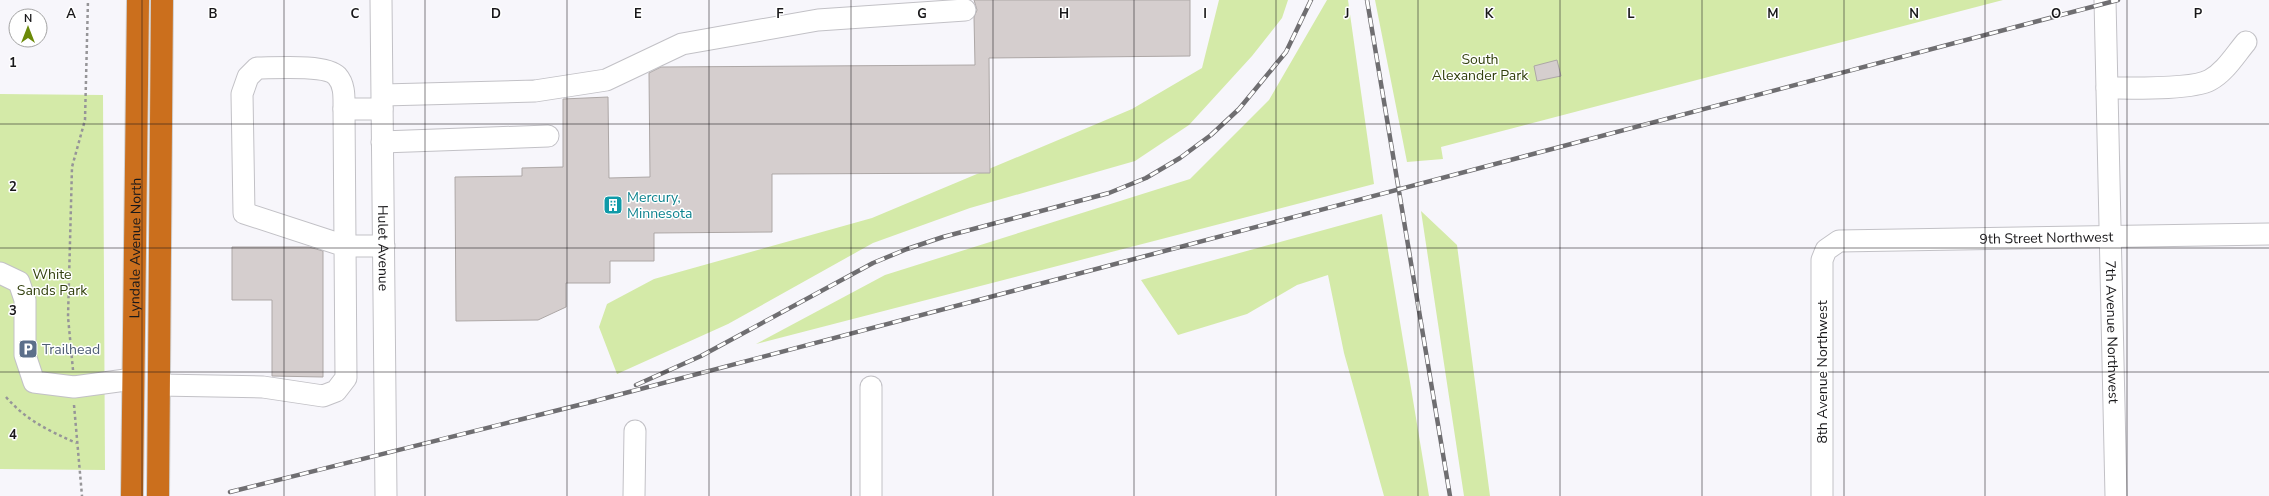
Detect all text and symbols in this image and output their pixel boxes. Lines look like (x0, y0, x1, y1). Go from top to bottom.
text: A (66, 5, 76, 23)
text: B (209, 5, 218, 23)
text: C (351, 5, 360, 23)
text: D (491, 5, 501, 23)
text: E (634, 5, 642, 23)
text: F (776, 5, 784, 23)
text: G (917, 5, 927, 23)
text: H (1059, 5, 1069, 23)
text: I (1203, 5, 1207, 23)
text: J (1344, 5, 1349, 23)
text: K (1485, 5, 1494, 23)
text: L (1627, 5, 1635, 23)
text: M (1767, 5, 1779, 23)
text: N (1909, 5, 1919, 23)
text: O (2051, 5, 2061, 23)
text: P (2194, 5, 2203, 23)
north arrow (8, 8, 48, 48)
text: N (24, 11, 32, 26)
park label: South Alexander Park (1432, 50, 1529, 85)
text: 1 (9, 54, 17, 72)
text: 2 (9, 178, 17, 196)
street label: Lyndale Avenue North (125, 178, 146, 318)
place label: Mercury, Minnesota (627, 188, 692, 223)
building icon: Mercury, Minnesota (602, 194, 624, 216)
street label: Hulet Avenue (373, 205, 393, 291)
street label: 9th Street Northwest (1979, 228, 2114, 249)
street label: 7th Avenue Northwest (2101, 260, 2123, 404)
park label: White Sands Park (17, 265, 88, 300)
street label: 8th Avenue Northwest (1813, 300, 1832, 444)
text: 3 (9, 302, 17, 320)
parking icon: Trailhead (17, 338, 39, 360)
place label: Trailhead (42, 340, 100, 359)
text: 4 (9, 426, 17, 444)

